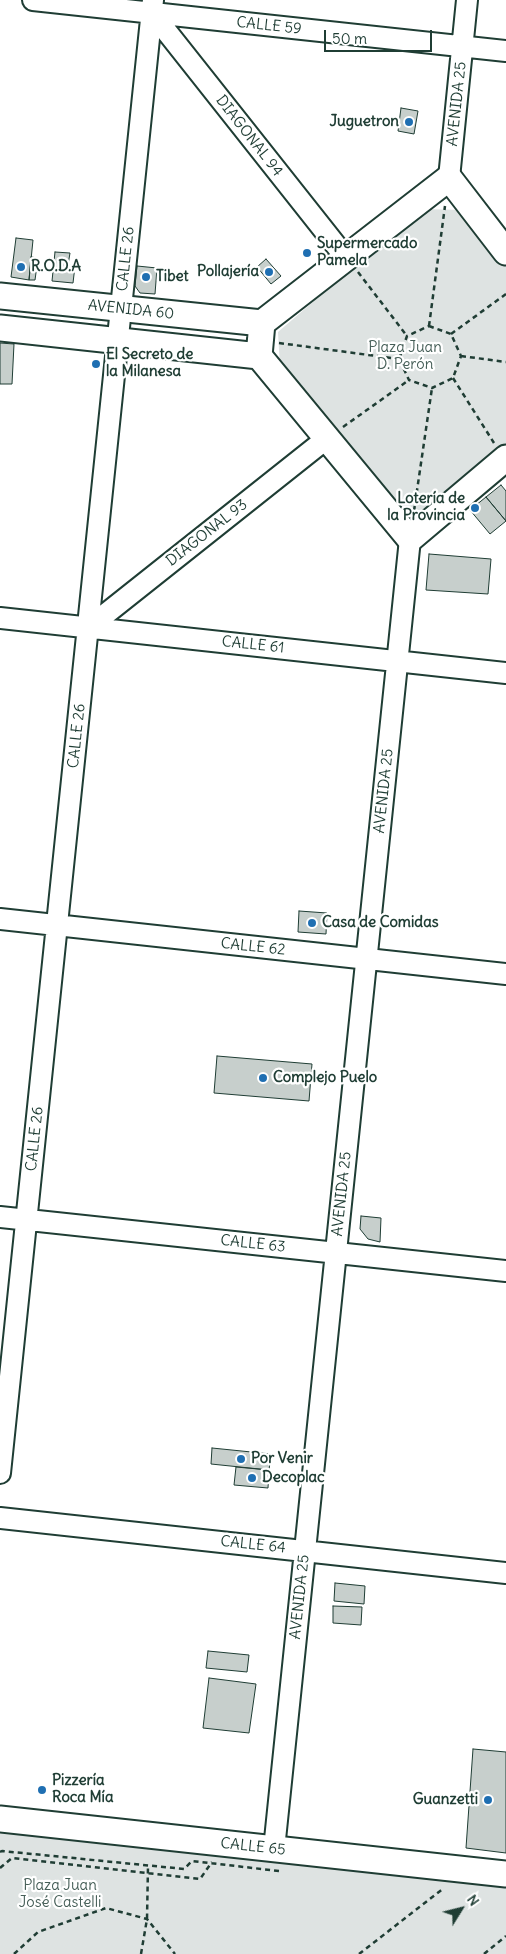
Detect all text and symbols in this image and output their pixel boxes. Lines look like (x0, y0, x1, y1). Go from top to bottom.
street label: CALLE 59 (236, 14, 302, 38)
scale bar (326, 20, 434, 52)
text: 50 m (332, 29, 367, 48)
street label: AVENIDA 25 (444, 61, 470, 147)
street label: DIAGONAL 94 (212, 92, 286, 180)
place label: Juguetron (329, 113, 399, 131)
marker: Juguetron (403, 116, 415, 128)
street label: CALLE 26 (114, 226, 138, 292)
place label: Supermercado Pamela (317, 235, 417, 270)
marker: Supermercado Pamela (301, 247, 313, 259)
place label: R.O.D.A (31, 258, 81, 276)
marker: R.O.D.A (15, 261, 27, 273)
place label: Pollajería (197, 263, 259, 281)
marker: Pollajería (263, 266, 275, 278)
place label: Tibet (156, 268, 189, 286)
marker: Tibet (140, 271, 152, 283)
street label: AVENIDA 60 (87, 297, 175, 323)
park label: Plaza Juan D. Perón (368, 339, 442, 374)
place label: El Secreto de la Milanesa (106, 346, 193, 381)
marker: El Secreto de la Milanesa (90, 358, 102, 370)
place label: Lotería de la Provincia (387, 490, 465, 525)
street label: DIAGONAL 93 (163, 496, 251, 570)
marker: Lotería de la Provincia (469, 502, 481, 514)
street label: CALLE 61 (221, 633, 285, 657)
street label: CALLE 26 (65, 703, 89, 769)
street label: AVENIDA 25 (371, 748, 397, 834)
place label: Casa de Comidas (322, 914, 439, 932)
marker: Casa de Comidas (306, 917, 318, 929)
street label: CALLE 62 (220, 935, 286, 959)
place label: Complejo Puelo (273, 1069, 377, 1087)
marker: Complejo Puelo (257, 1072, 269, 1084)
street label: CALLE 26 (23, 1106, 47, 1172)
street label: AVENIDA 25 (329, 1151, 355, 1237)
street label: CALLE 63 (220, 1232, 286, 1256)
place label: Por Venir (251, 1450, 313, 1468)
marker: Por Venir (235, 1453, 247, 1465)
place label: Decoplac (262, 1469, 325, 1487)
marker: Decoplac (246, 1472, 258, 1484)
street label: CALLE 64 (219, 1533, 287, 1557)
street label: AVENIDA 25 (287, 1554, 313, 1640)
place label: Pizzería Roca Mía (52, 1772, 114, 1807)
marker: Pizzería Roca Mía (36, 1784, 48, 1796)
place label: Guanzetti (413, 1791, 478, 1809)
marker: Guanzetti (482, 1794, 494, 1806)
street label: CALLE 65 (219, 1835, 287, 1859)
park label: Plaza Juan José Castelli (19, 1877, 101, 1912)
north arrow (436, 1884, 486, 1934)
text: N (463, 1891, 483, 1909)

